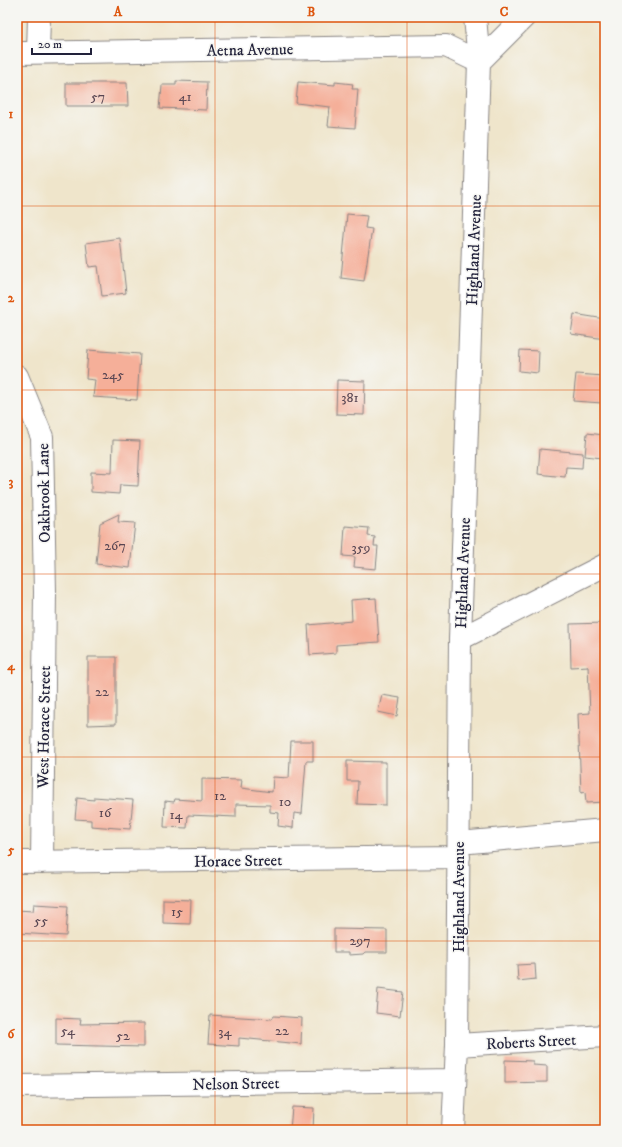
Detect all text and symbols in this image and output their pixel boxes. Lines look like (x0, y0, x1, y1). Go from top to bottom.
text: A (113, 4, 123, 20)
text: B (307, 4, 315, 20)
text: C (500, 4, 509, 20)
scale bar (32, 30, 91, 56)
text: 20 m (38, 37, 62, 52)
street label: Aetna Avenue (207, 39, 294, 61)
house number: 57 (91, 88, 105, 106)
house number: 41 (178, 88, 192, 106)
text: 1 (9, 106, 14, 122)
street label: Highland Avenue (462, 194, 486, 306)
text: 2 (8, 290, 15, 306)
house number: 245 (102, 366, 124, 384)
house number: 381 (341, 389, 359, 407)
street label: Oakbrook Lane (33, 443, 55, 543)
text: 3 (9, 474, 14, 490)
street label: Highland Avenue (451, 517, 475, 629)
house number: 267 (104, 537, 126, 555)
house number: 359 (351, 539, 371, 557)
text: 4 (6, 658, 15, 675)
street label: West Horace Street (33, 665, 55, 790)
house number: 22 (95, 683, 109, 701)
house number: 12 (214, 787, 226, 805)
house number: 10 (279, 793, 291, 811)
house number: 16 (99, 804, 112, 822)
house number: 14 (169, 806, 184, 824)
street label: Highland Avenue (449, 841, 469, 953)
text: 5 (7, 842, 15, 858)
street label: Horace Street (194, 850, 282, 872)
house number: 15 (171, 903, 183, 921)
house number: 55 (34, 912, 48, 930)
house number: 297 (349, 932, 371, 950)
house number: 54 (61, 1022, 76, 1040)
house number: 22 (275, 1022, 289, 1040)
house number: 34 (218, 1023, 233, 1041)
text: 6 (8, 1026, 16, 1042)
house number: 52 (116, 1027, 130, 1045)
street label: Roberts Street (486, 1030, 577, 1054)
street label: Nelson Street (192, 1073, 280, 1095)

